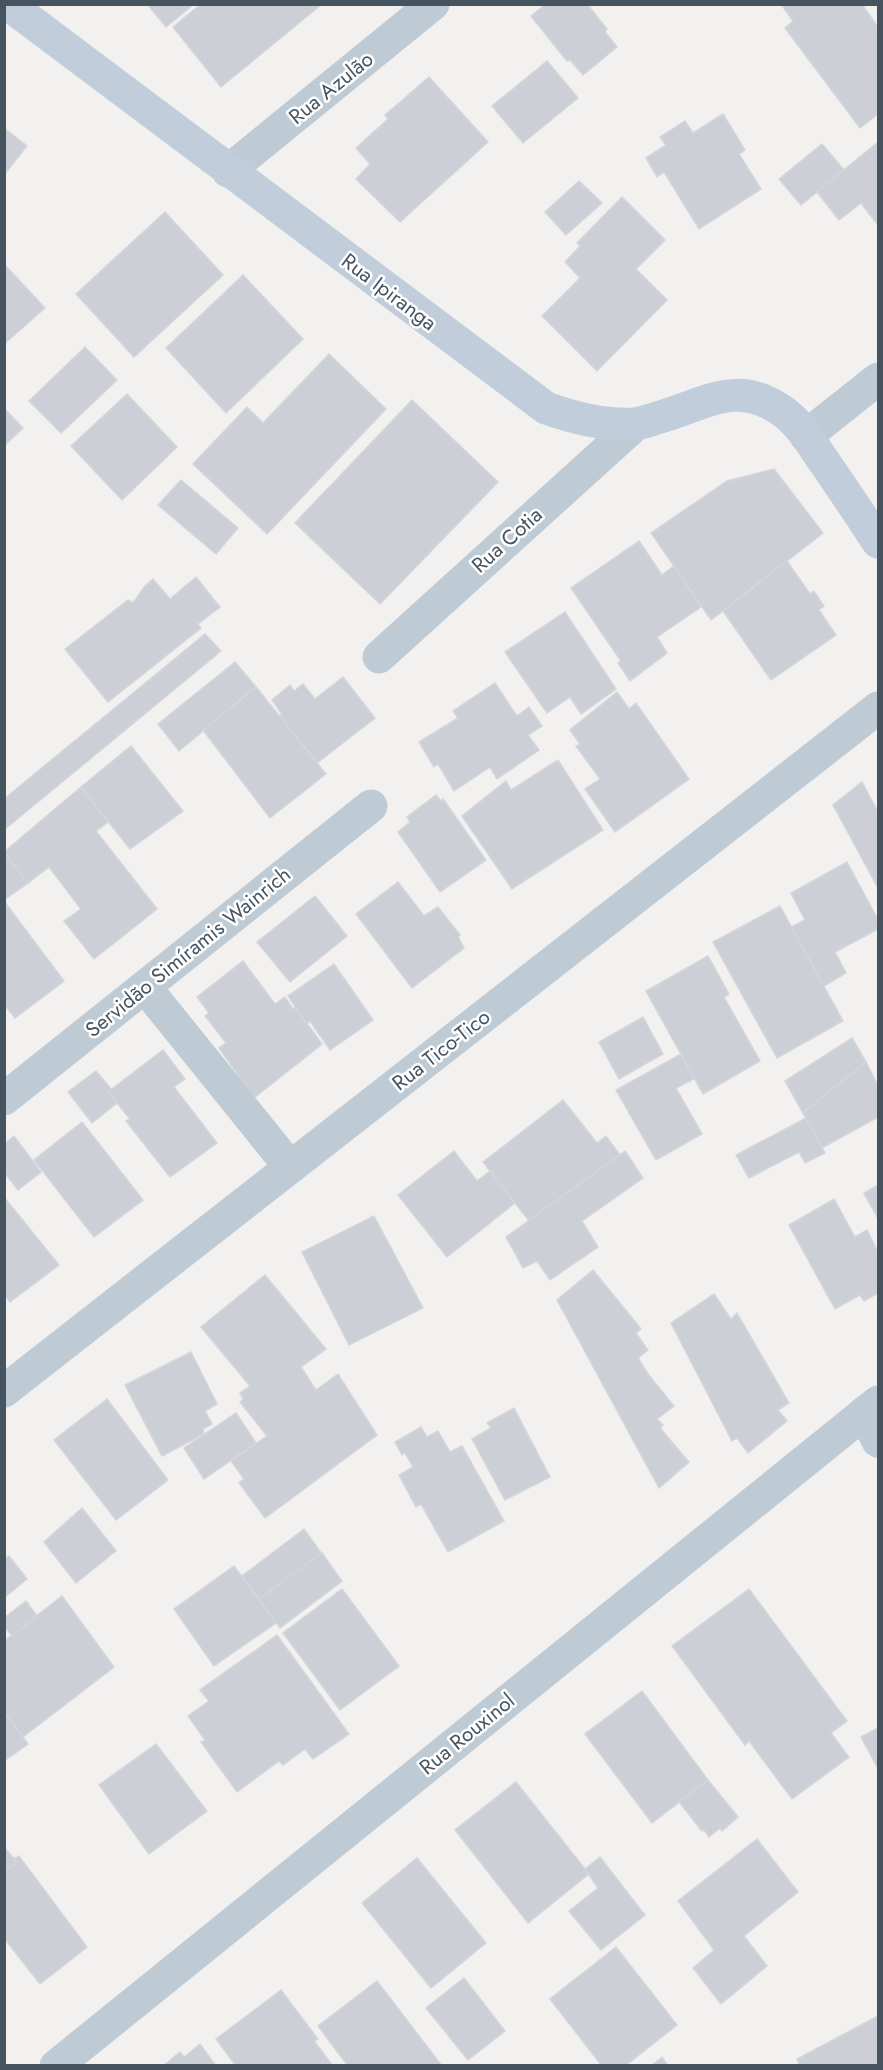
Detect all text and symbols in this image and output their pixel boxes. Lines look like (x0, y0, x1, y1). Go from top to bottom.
street label: Rua Azulão (282, 45, 380, 131)
street label: Rua Ipiranga (335, 246, 443, 338)
street label: Rua Cotia (465, 500, 549, 580)
street label: Servidão Simíramis Wainrich (79, 860, 297, 1044)
street label: Rua Tico-Tico (386, 1002, 496, 1098)
street label: Rua Rouxinol (413, 1686, 521, 1782)

